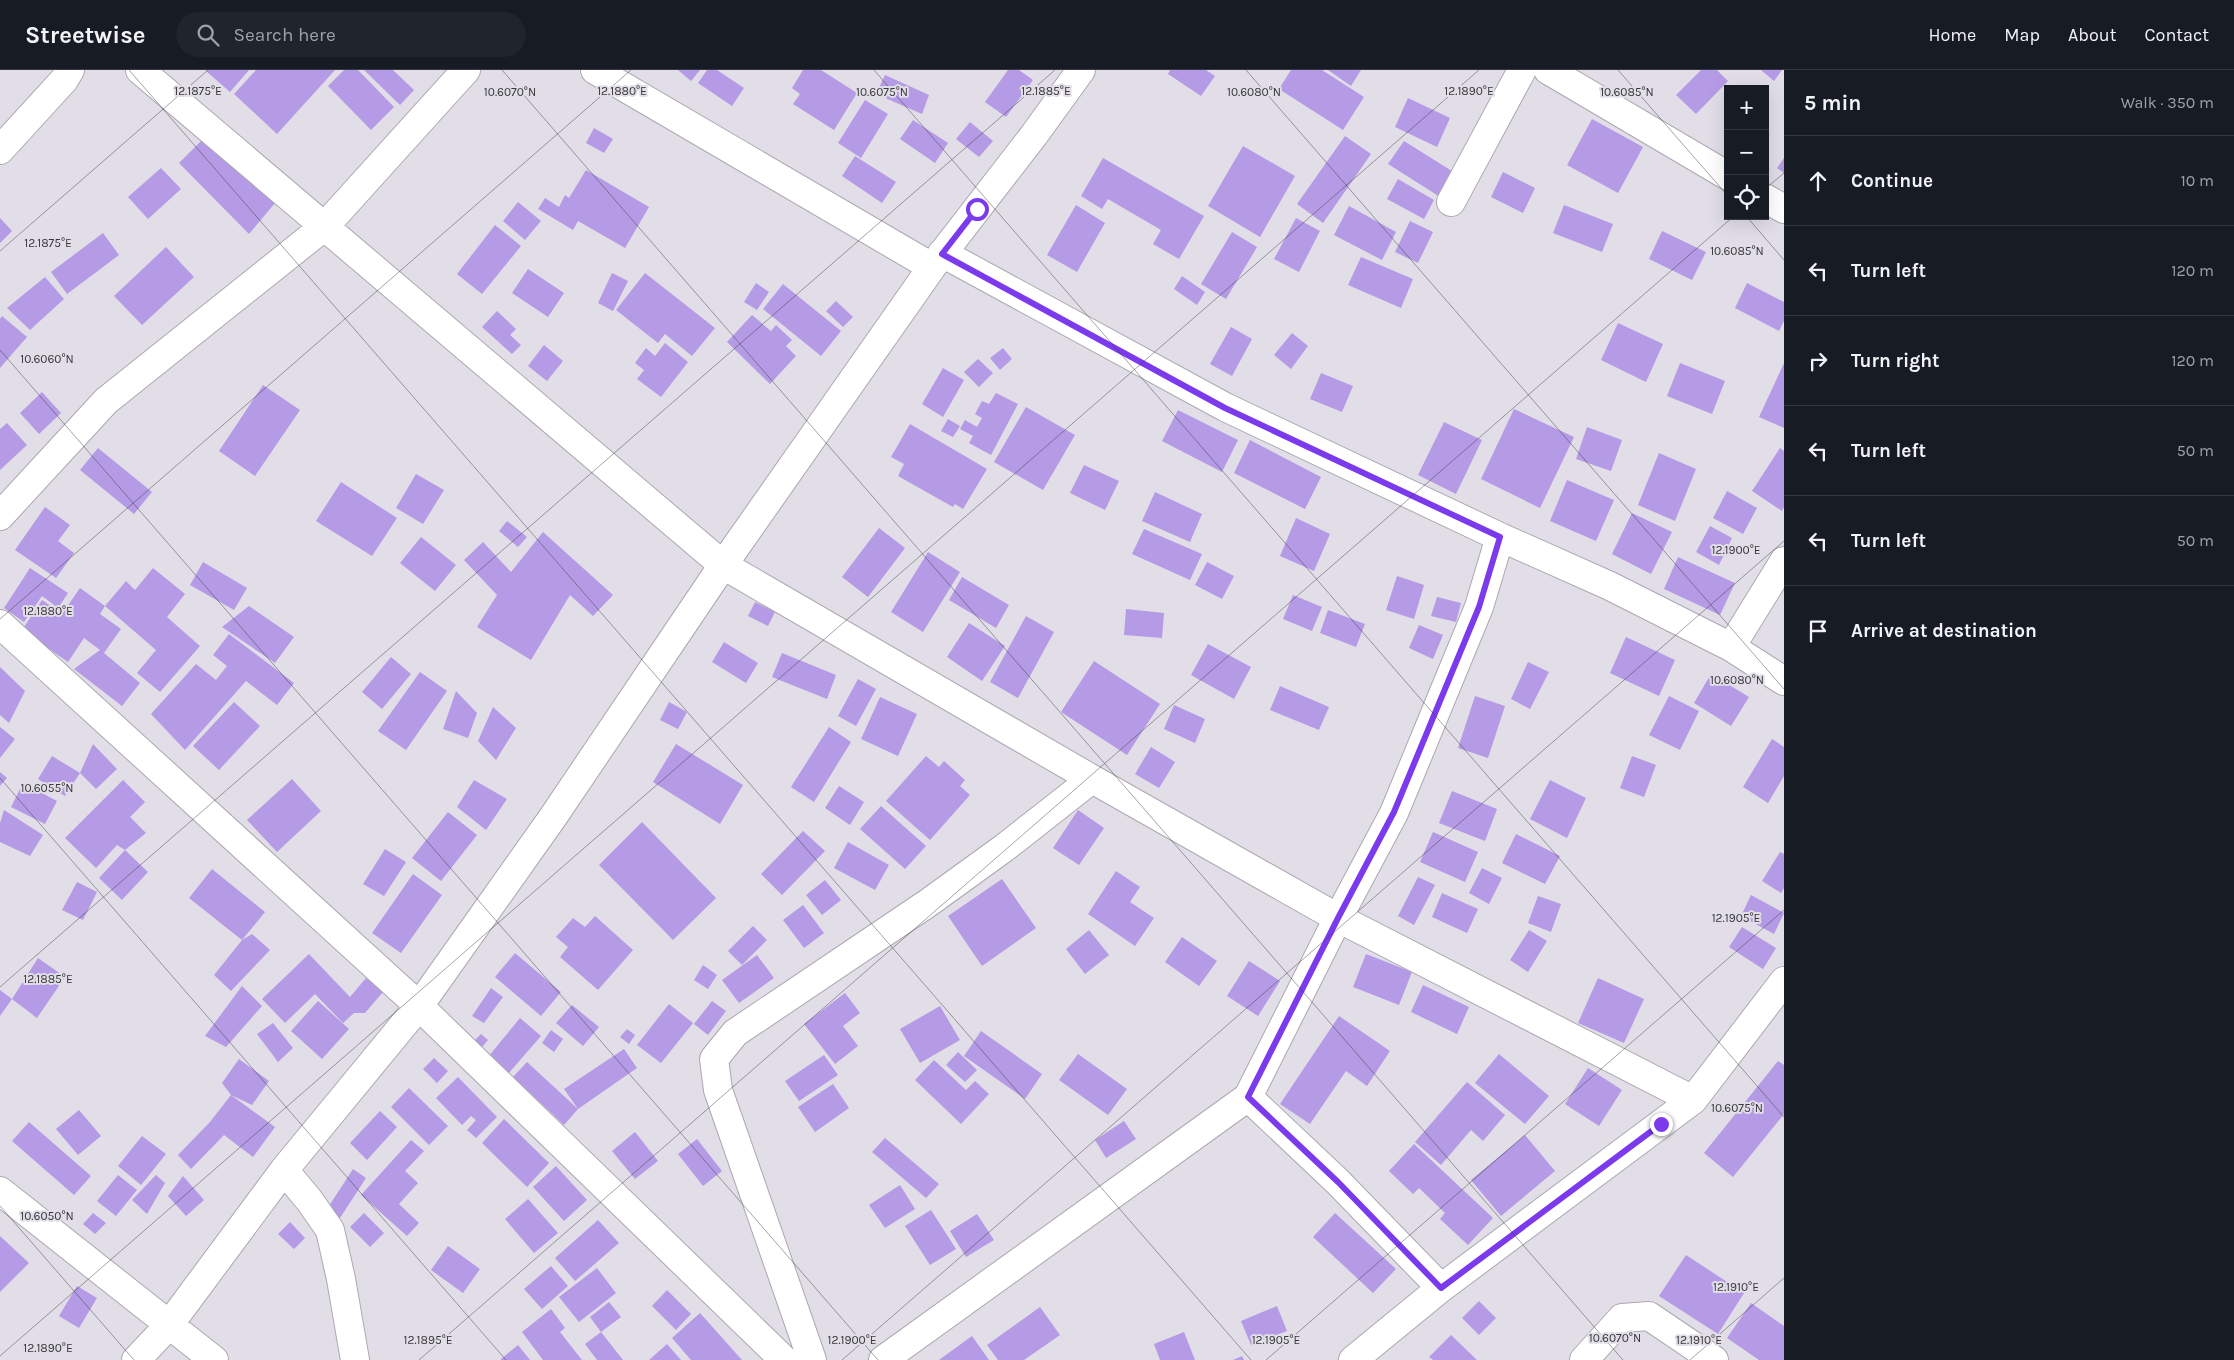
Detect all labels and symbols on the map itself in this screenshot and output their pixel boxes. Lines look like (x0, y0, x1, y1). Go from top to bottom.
text: 12.1875°E (174, 84, 222, 98)
text: 12.1880°E (597, 84, 647, 98)
text: 12.1885°E (1021, 84, 1071, 98)
text: 12.1890°E (1444, 84, 1494, 98)
text: 10.6070°N (484, 85, 536, 99)
text: 10.6075°N (856, 85, 908, 99)
text: 10.6080°N (1227, 85, 1281, 99)
text: 10.6085°N (1600, 85, 1654, 99)
route start (966, 198, 989, 221)
text: 12.1875°E (24, 236, 72, 250)
text: 10.6085°N (1710, 244, 1764, 258)
text: 10.6060°N (20, 352, 74, 366)
text: 12.1900°E (1711, 543, 1761, 557)
text: 12.1880°E (23, 604, 73, 618)
text: 10.6080°N (1710, 673, 1764, 687)
text: 10.6055°N (20, 781, 74, 795)
text: 12.1905°E (1712, 911, 1760, 925)
text: 12.1885°E (23, 972, 73, 986)
text: 10.6075°N (1711, 1101, 1763, 1115)
route end (1650, 1113, 1673, 1136)
text: 10.6050°N (20, 1209, 74, 1223)
text: 12.1910°E (1713, 1280, 1759, 1294)
text: 10.6070°N (1589, 1331, 1641, 1345)
text: 12.1895°E (404, 1333, 452, 1347)
text: 12.1900°E (827, 1333, 877, 1347)
text: 12.1905°E (1252, 1333, 1300, 1347)
text: 12.1910°E (1676, 1333, 1722, 1347)
text: 12.1890°E (23, 1341, 73, 1355)

